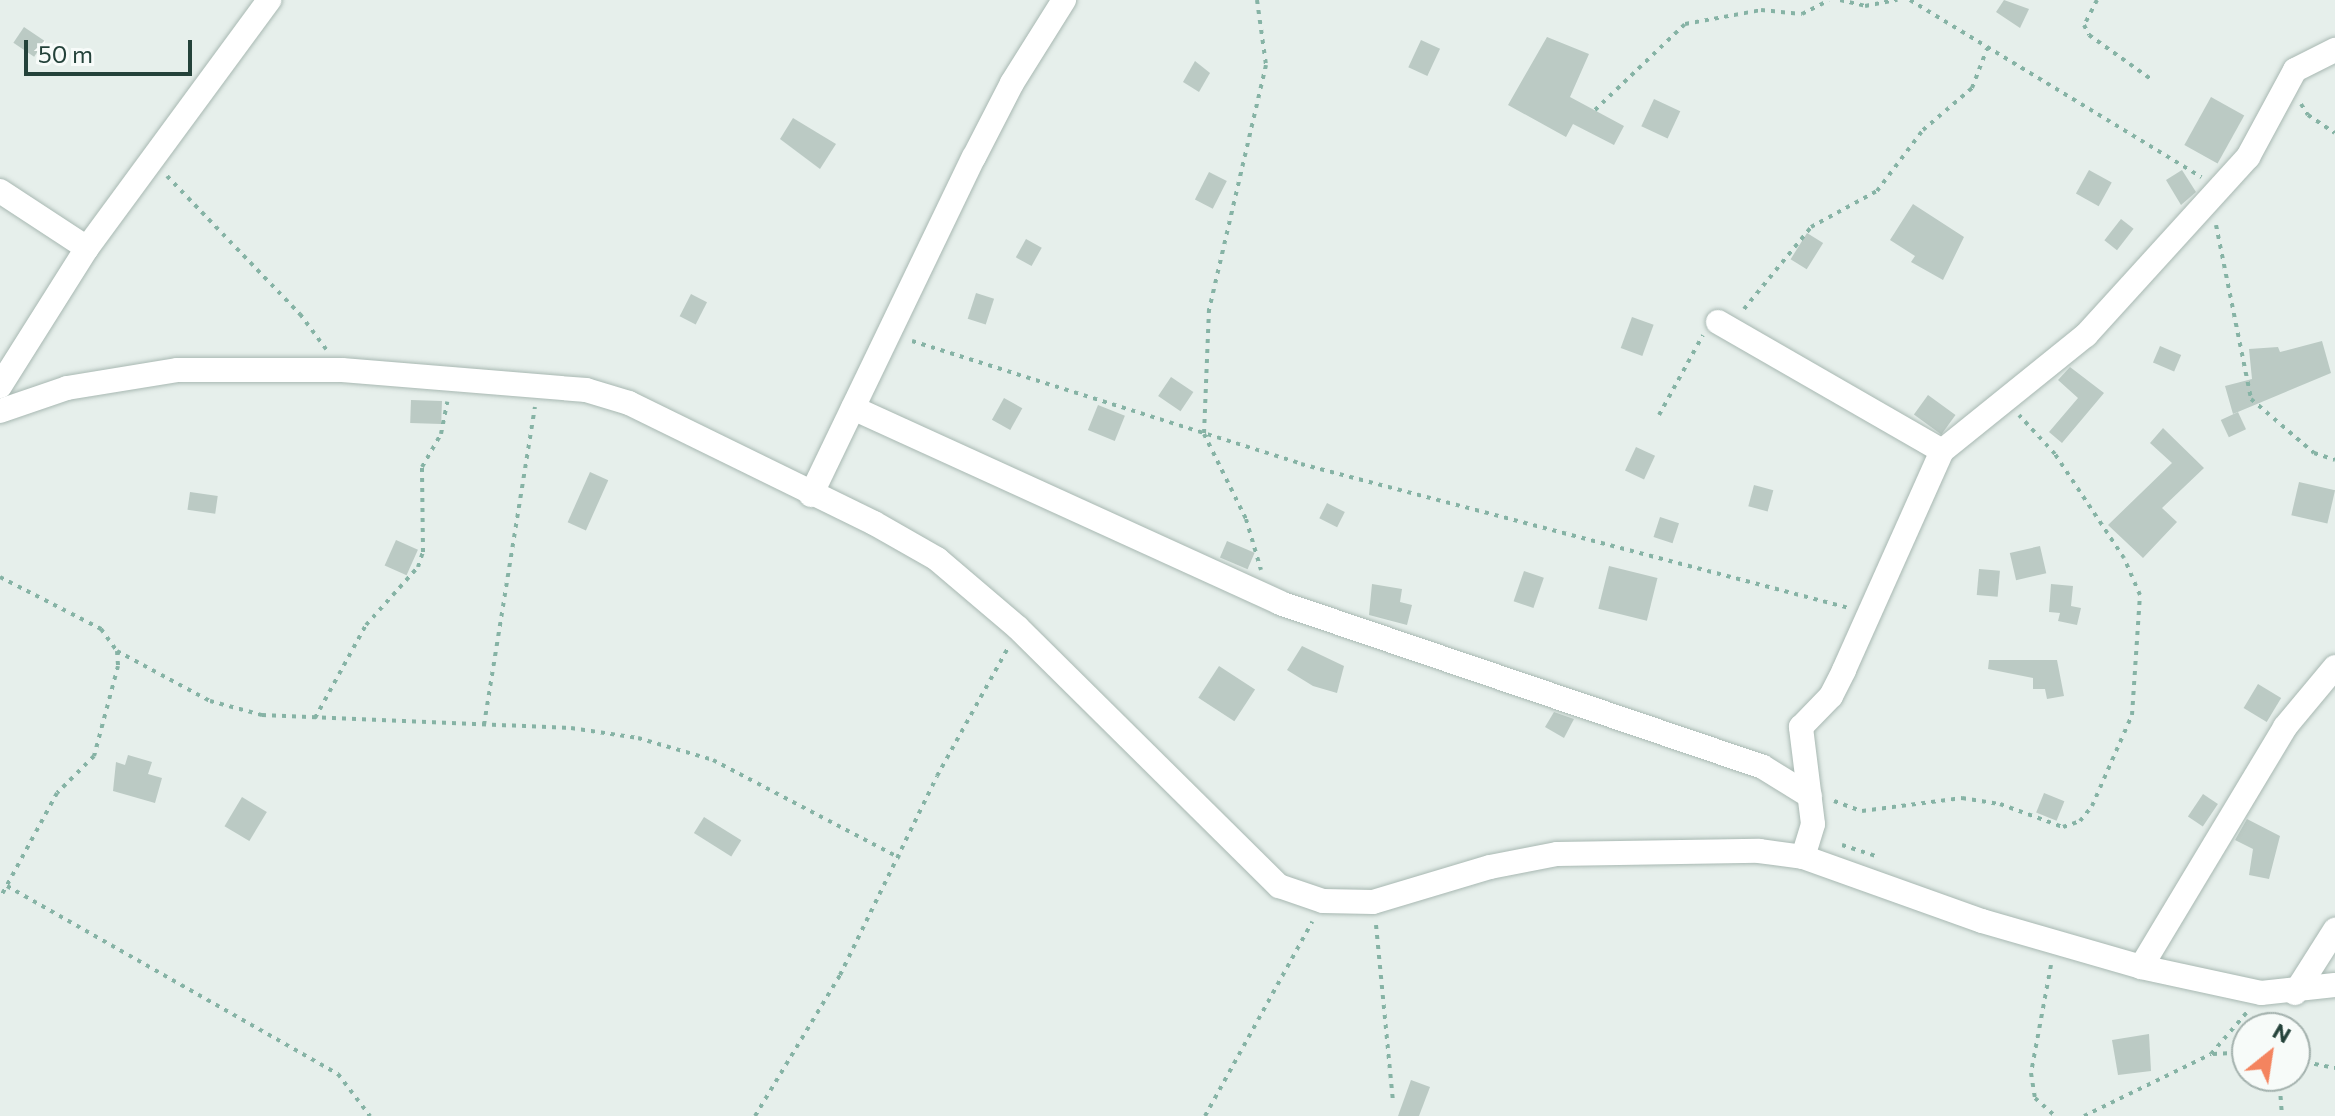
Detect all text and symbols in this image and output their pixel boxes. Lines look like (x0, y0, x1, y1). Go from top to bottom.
scale bar (28, 24, 196, 74)
text: 50 m (38, 39, 93, 68)
north arrow (2231, 1012, 2311, 1092)
text: N (2268, 1017, 2296, 1048)

